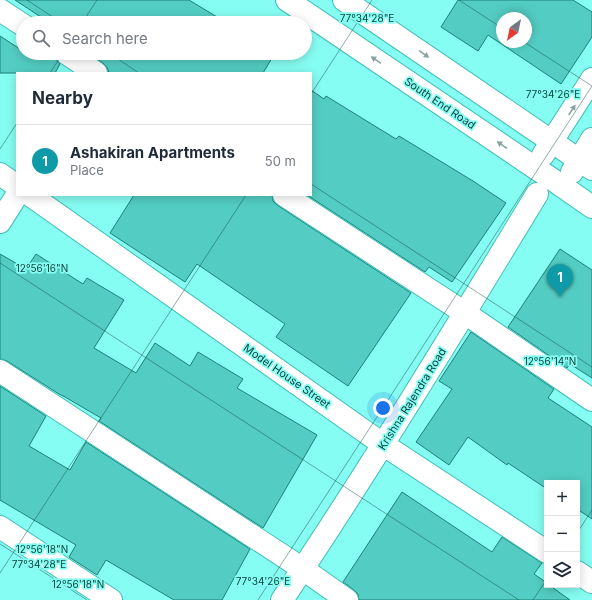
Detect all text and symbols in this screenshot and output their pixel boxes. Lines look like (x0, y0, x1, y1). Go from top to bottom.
text: 77°34'28"E (340, 12, 394, 24)
north arrow (496, 12, 532, 48)
search box (16, 16, 312, 60)
icon: search (30, 27, 52, 49)
text: Search here (62, 29, 148, 48)
one-way arrow (418, 50, 429, 58)
one-way arrow (371, 56, 381, 64)
street label: South End Road (402, 74, 478, 132)
text: Nearby (32, 88, 93, 108)
text: 77°34'26"E (526, 88, 580, 100)
one-way arrow (568, 104, 575, 116)
one-way arrow (496, 142, 508, 149)
text: Ashakiran Apartments (70, 143, 235, 162)
text: 1 (42, 153, 48, 169)
text: 50 m (265, 153, 296, 169)
text: Place (70, 162, 104, 178)
text: 12°56'16"N (16, 262, 68, 274)
pin: 1 (547, 264, 573, 297)
street label: Model House Street (241, 341, 334, 412)
street label: Krishna Rajendra Road (375, 345, 449, 453)
text: 12°56'14"N (524, 355, 576, 367)
your location (373, 398, 393, 418)
map controls (544, 480, 580, 588)
button: + (544, 480, 580, 516)
button: − (544, 516, 580, 552)
text: 12°56'18"N (16, 543, 68, 555)
button: layers (544, 552, 580, 588)
text: 77°34'28"E (12, 558, 66, 570)
text: 77°34'26"E (236, 575, 290, 587)
text: 12°56'18"N (52, 578, 104, 590)

